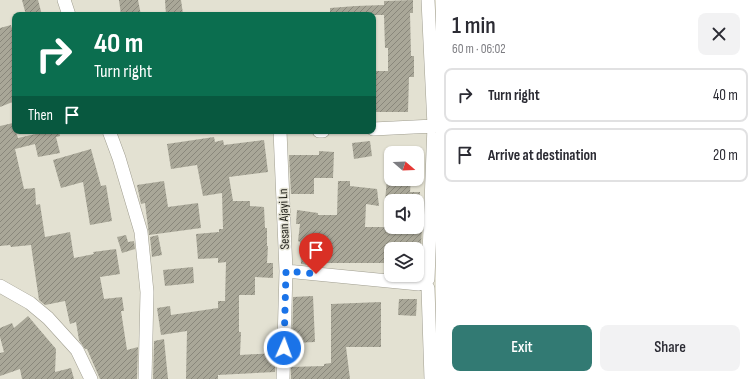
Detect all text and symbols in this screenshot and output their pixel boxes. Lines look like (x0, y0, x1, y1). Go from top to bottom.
text: 1 min (452, 11, 496, 40)
button: close (698, 13, 740, 55)
text: 40 m (94, 27, 143, 60)
icon: right (28, 28, 80, 80)
text: 60 m · 06:02 (452, 41, 506, 57)
text: Turn right (94, 61, 152, 82)
icon: right (454, 84, 476, 106)
text: Turn right (488, 86, 540, 105)
text: 40 m (713, 86, 738, 105)
icon: arrive (61, 104, 83, 126)
text: Then (28, 106, 53, 125)
icon: arrive (454, 144, 476, 166)
north arrow (384, 146, 424, 186)
map controls (384, 146, 424, 282)
text: Arrive at destination (488, 146, 597, 165)
text: 20 m (713, 146, 738, 165)
street label: Sesan Ajayi Ln (275, 188, 293, 250)
button: sound (384, 194, 424, 234)
pin (299, 233, 333, 274)
icon: arrive (305, 239, 327, 261)
button: layers (384, 242, 424, 282)
button: Exit (452, 325, 592, 371)
button: Share (600, 325, 740, 371)
position arrow (263, 327, 305, 369)

